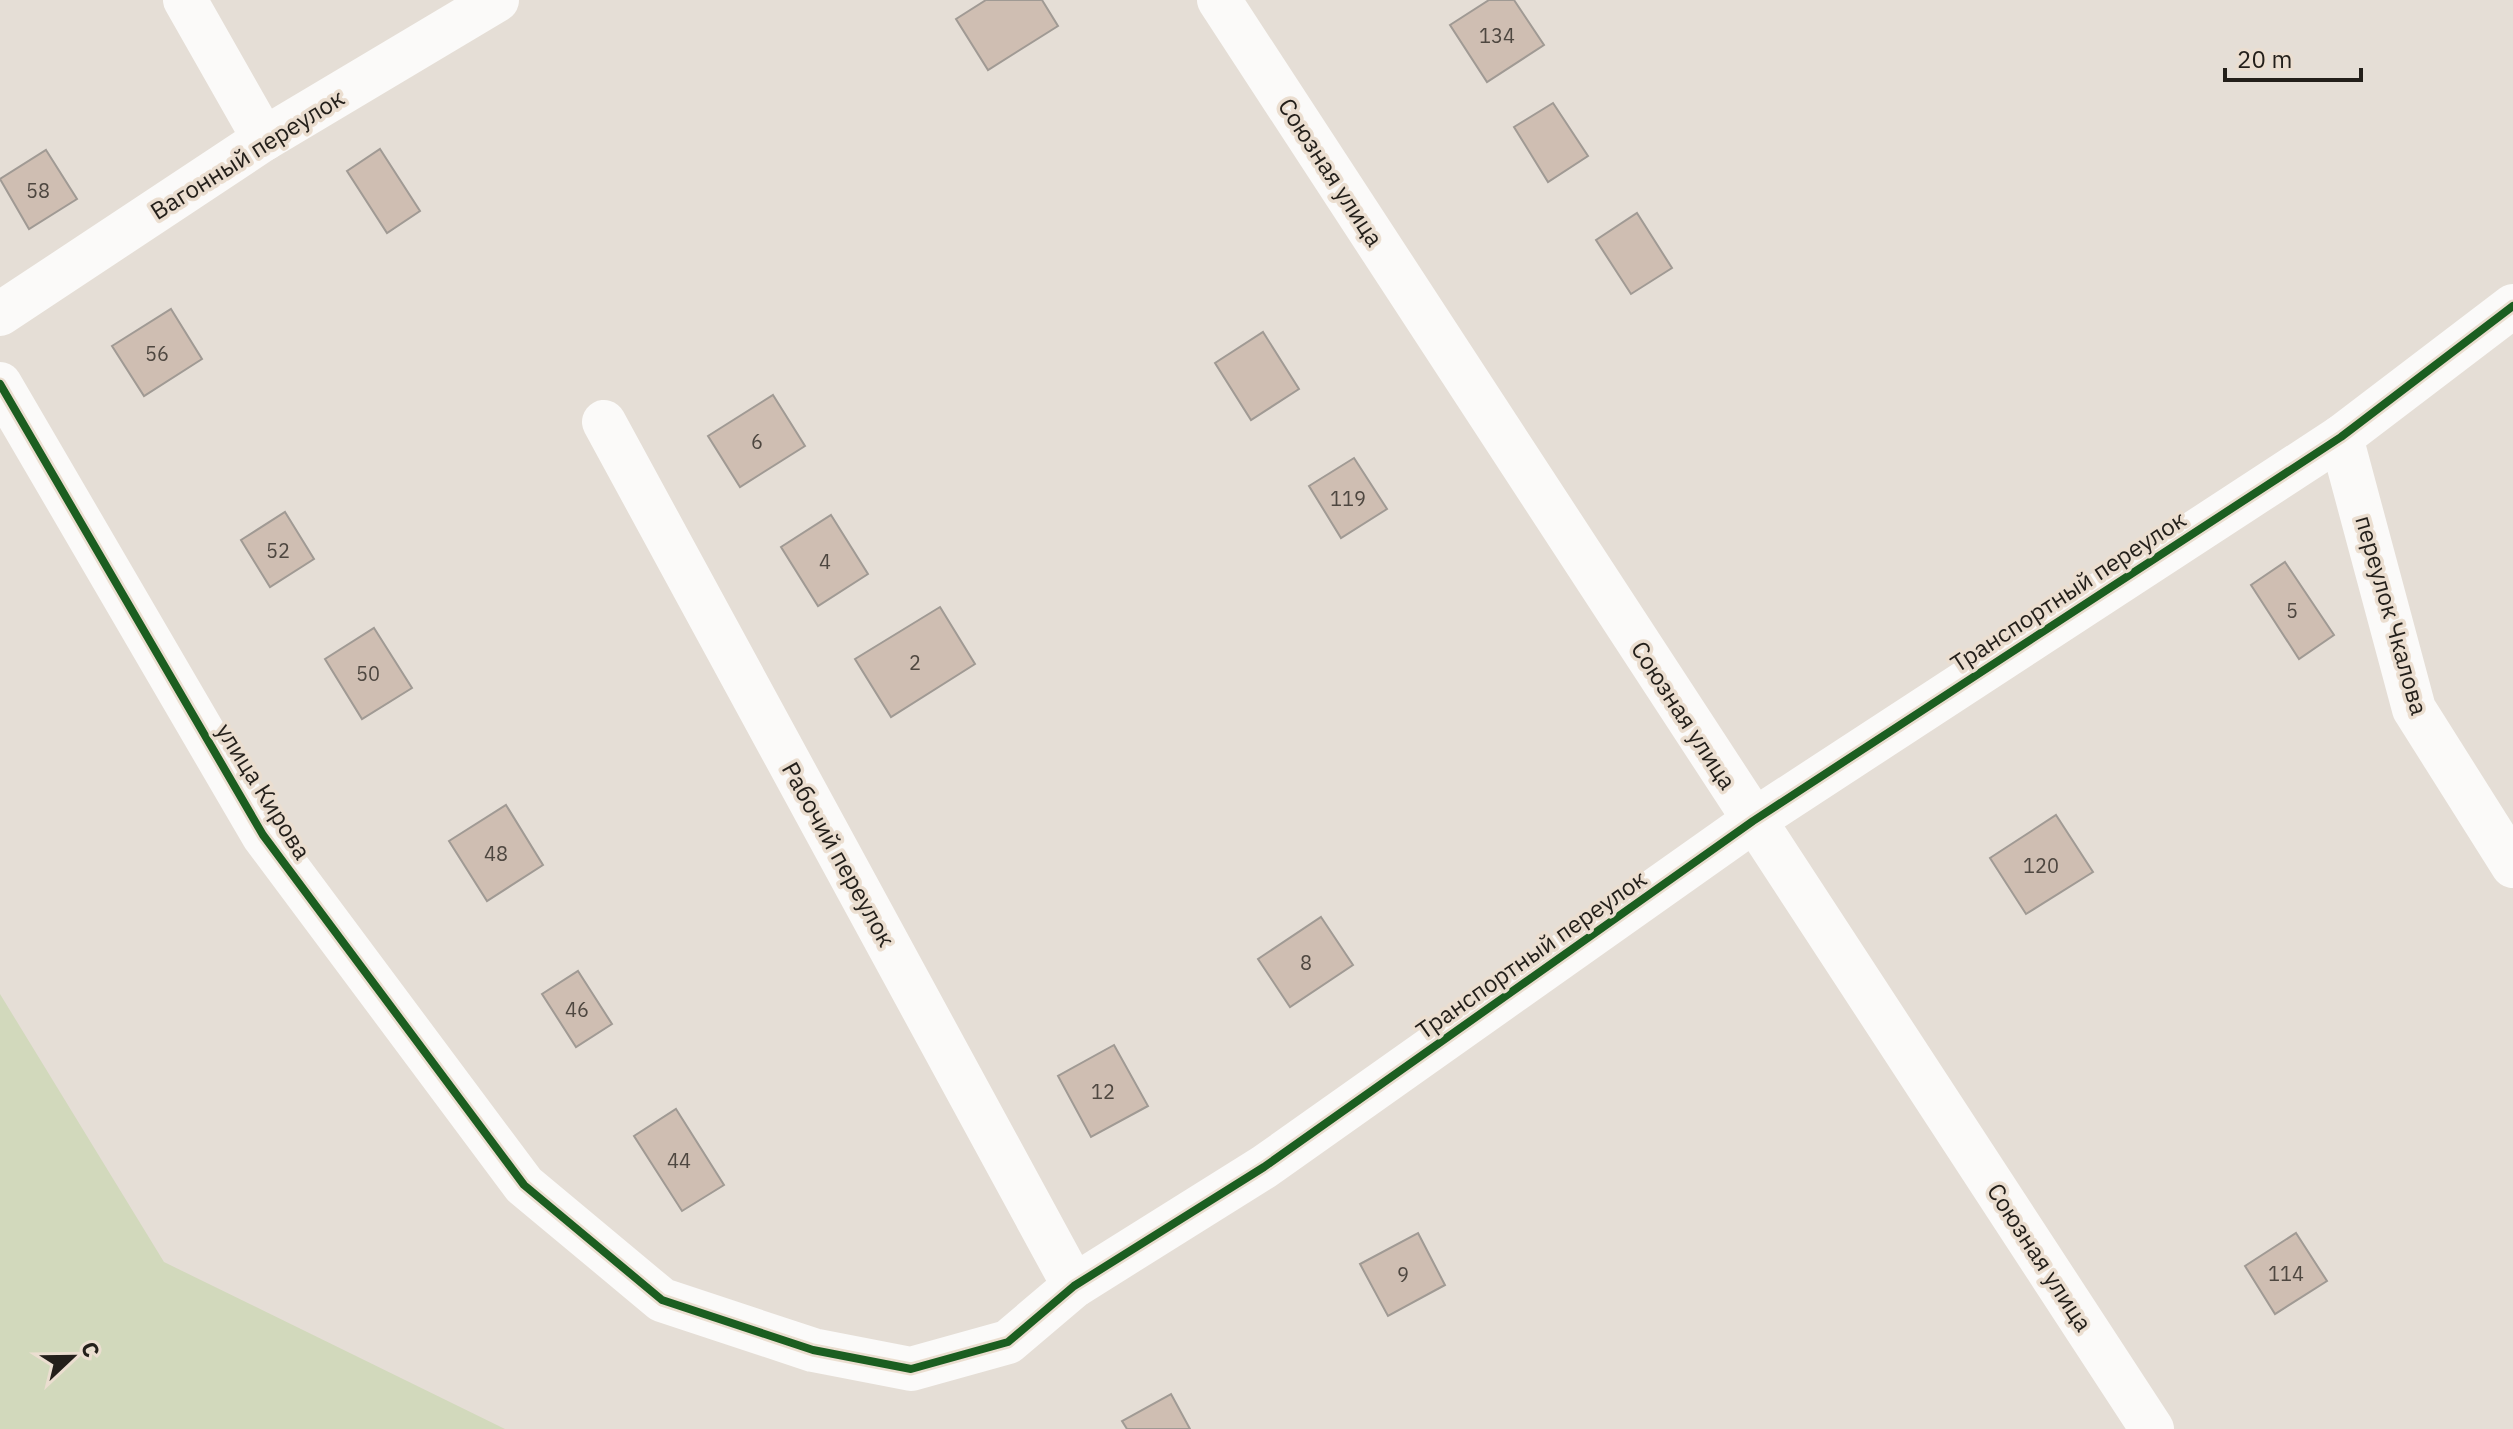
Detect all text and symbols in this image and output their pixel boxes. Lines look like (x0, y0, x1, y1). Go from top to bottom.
house number: 134 (1479, 22, 1515, 49)
scale bar (2225, 32, 2361, 82)
text: 20 m (2237, 43, 2292, 75)
street label: Вагонный переулок (144, 81, 350, 227)
street label: Союзная улица (1271, 92, 1391, 253)
house number: 58 (26, 177, 50, 204)
house number: 56 (145, 340, 169, 367)
house number: 6 (751, 428, 763, 455)
house number: 119 (1330, 485, 1366, 512)
street label: Транспортный переулок (1944, 503, 2192, 679)
street label: переулок Чкалова (2348, 512, 2436, 719)
house number: 52 (266, 537, 290, 564)
house number: 4 (819, 548, 831, 575)
house number: 5 (2286, 597, 2298, 624)
street label: Союзная улица (1624, 635, 1744, 796)
house number: 2 (909, 649, 921, 676)
house number: 50 (356, 660, 380, 687)
street label: улица Кирова (209, 717, 319, 866)
street label: Рабочий переулок (775, 756, 903, 952)
house number: 48 (484, 840, 508, 867)
house number: 120 (2023, 852, 2059, 879)
street label: Транспортный переулок (1409, 862, 1653, 1046)
house number: 8 (1300, 949, 1312, 976)
house number: 46 (565, 996, 589, 1023)
house number: 12 (1091, 1078, 1115, 1105)
house number: 44 (667, 1147, 691, 1174)
street label: Союзная улица (1980, 1177, 2100, 1338)
house number: 114 (2268, 1260, 2304, 1287)
house number: 9 (1397, 1261, 1409, 1288)
north arrow (32, 1317, 112, 1397)
text: С (75, 1337, 107, 1361)

